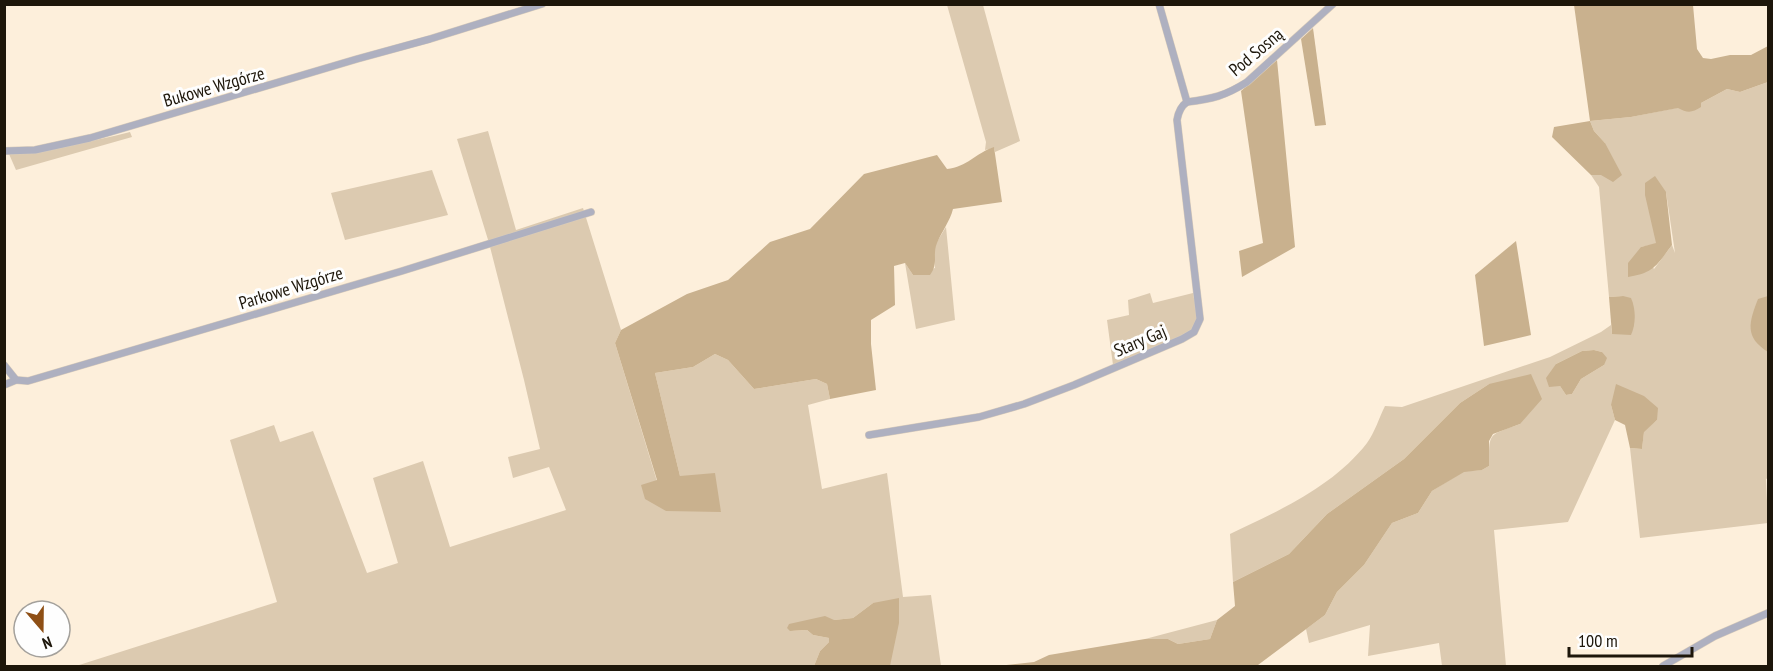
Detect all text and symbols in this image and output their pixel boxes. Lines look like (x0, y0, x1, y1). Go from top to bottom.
street label: Pod Sosną (1224, 22, 1287, 81)
street label: Bukowe Wzgórze (161, 61, 267, 112)
street label: Parkowe Wzgórze (236, 261, 346, 314)
street label: Stary Gaj (1110, 319, 1170, 362)
north arrow (12, 599, 72, 659)
scale bar (1569, 620, 1692, 658)
text: 100 m (1578, 629, 1618, 652)
text: N (40, 632, 55, 654)

